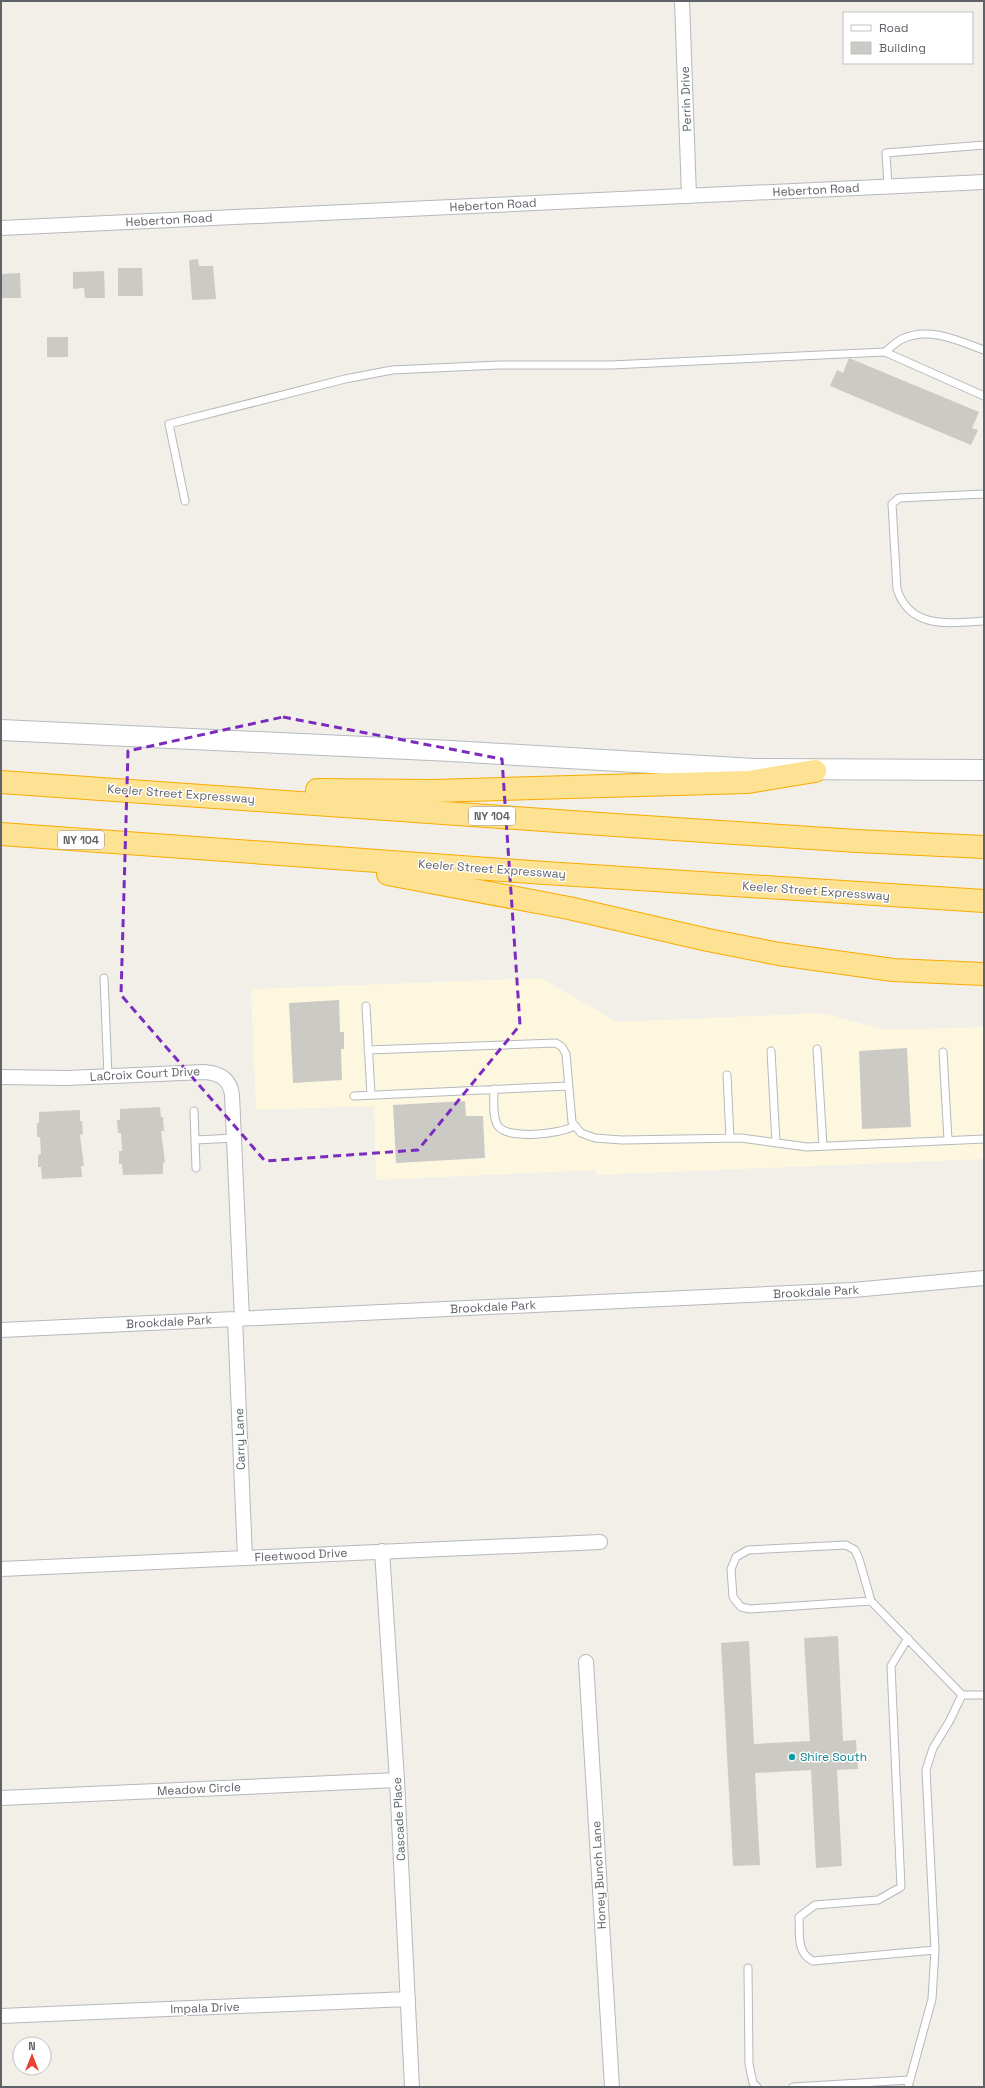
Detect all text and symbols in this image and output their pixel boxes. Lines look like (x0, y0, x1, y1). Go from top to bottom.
legend (843, 12, 973, 64)
text: Road (879, 20, 908, 36)
text: Building (879, 40, 926, 56)
street label: Perrin Drive (677, 66, 695, 132)
street label: Heberton Road (772, 180, 860, 200)
street label: Heberton Road (449, 195, 537, 215)
street label: Heberton Road (125, 210, 213, 230)
street label: Keeler Street Expressway (107, 781, 255, 807)
road number: NY 104 (469, 807, 515, 825)
road number: NY 104 (58, 831, 104, 849)
street label: Keeler Street Expressway (418, 856, 566, 882)
street label: Keeler Street Expressway (742, 878, 890, 904)
street label: LaCroix Court Drive (89, 1063, 201, 1085)
street label: Brookdale Park (773, 1282, 860, 1302)
street label: Brookdale Park (450, 1297, 537, 1317)
street label: Brookdale Park (126, 1312, 213, 1332)
street label: Carry Lane (231, 1408, 249, 1470)
street label: Fleetwood Drive (254, 1545, 348, 1565)
place label: Shire South (800, 1749, 867, 1765)
marker: Shire South (787, 1752, 797, 1762)
street label: Cascade Place (389, 1777, 409, 1861)
street label: Meadow Circle (157, 1779, 241, 1799)
street label: Honey Bunch Lane (588, 1820, 610, 1930)
street label: Impala Drive (170, 1999, 240, 2017)
north arrow (12, 2036, 52, 2076)
text: N (28, 2039, 36, 2053)

